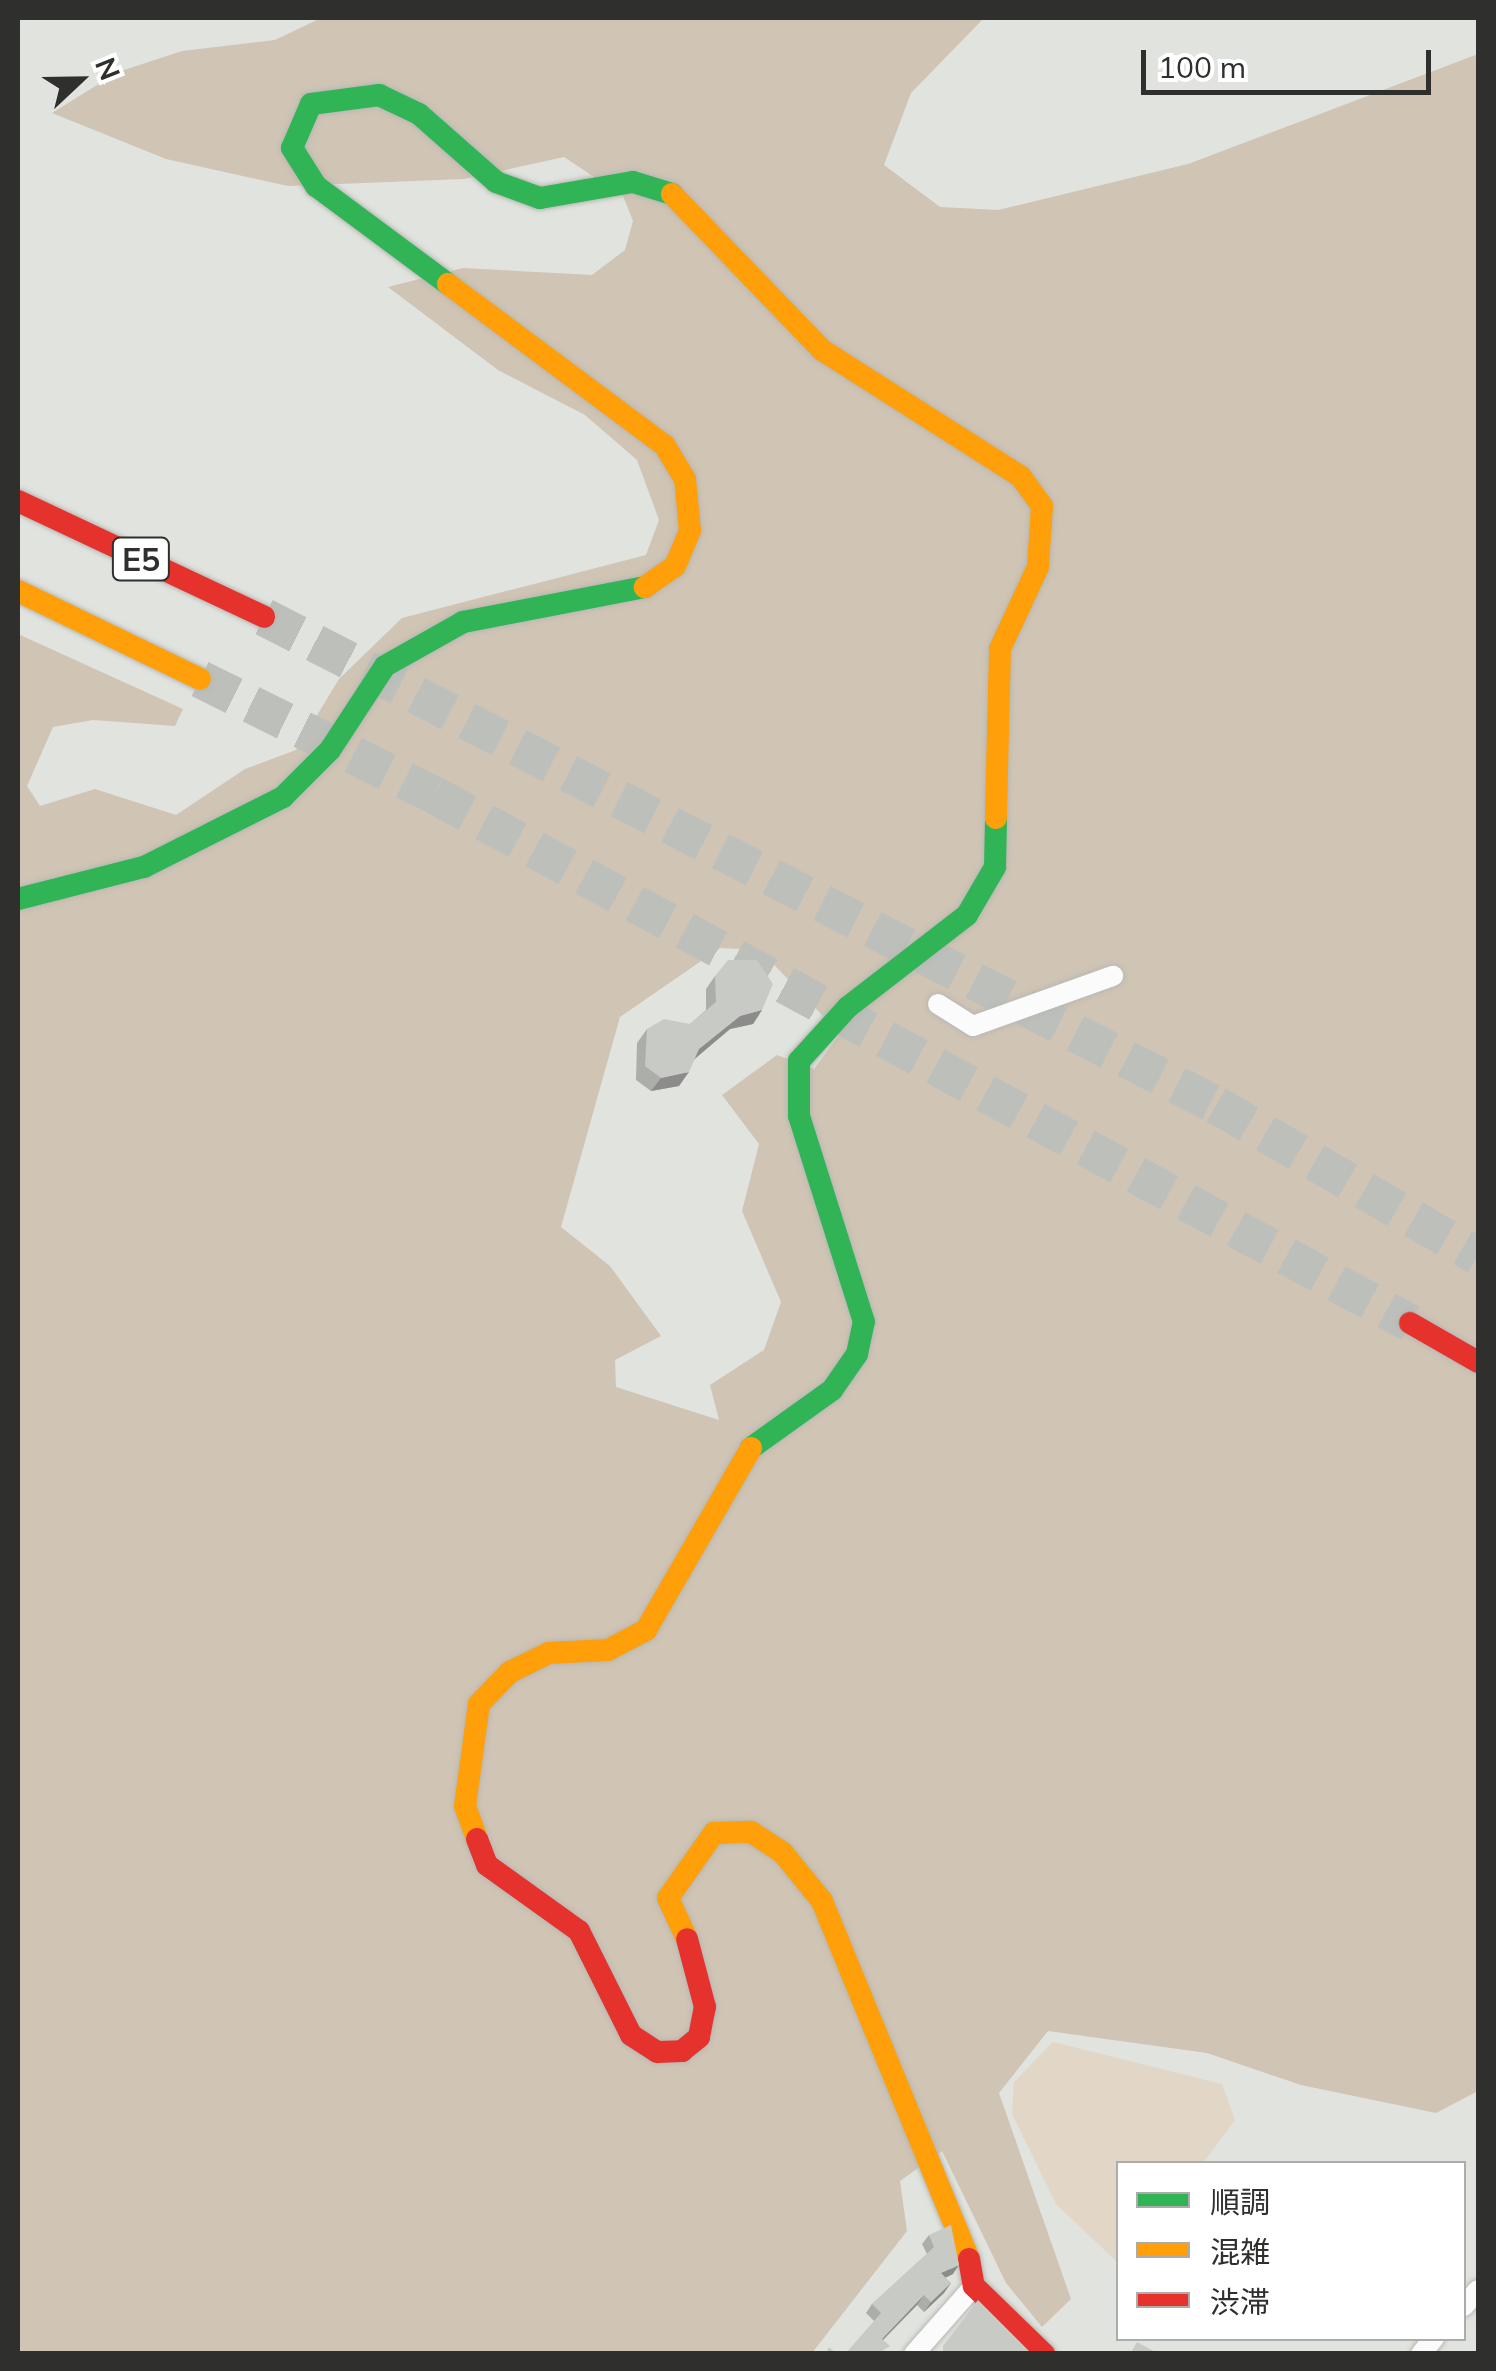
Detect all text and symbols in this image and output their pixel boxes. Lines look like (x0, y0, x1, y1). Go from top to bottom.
north arrow (30, 30, 130, 130)
scale bar (1146, 30, 1436, 92)
text: 100 m (1158, 48, 1246, 86)
text: N (88, 52, 128, 85)
road number: E5 (111, 532, 171, 586)
legend (1116, 2161, 1466, 2341)
text: 順調 (1210, 2183, 1270, 2221)
text: 混雑 (1210, 2233, 1270, 2271)
text: 渋滞 (1210, 2283, 1270, 2321)

